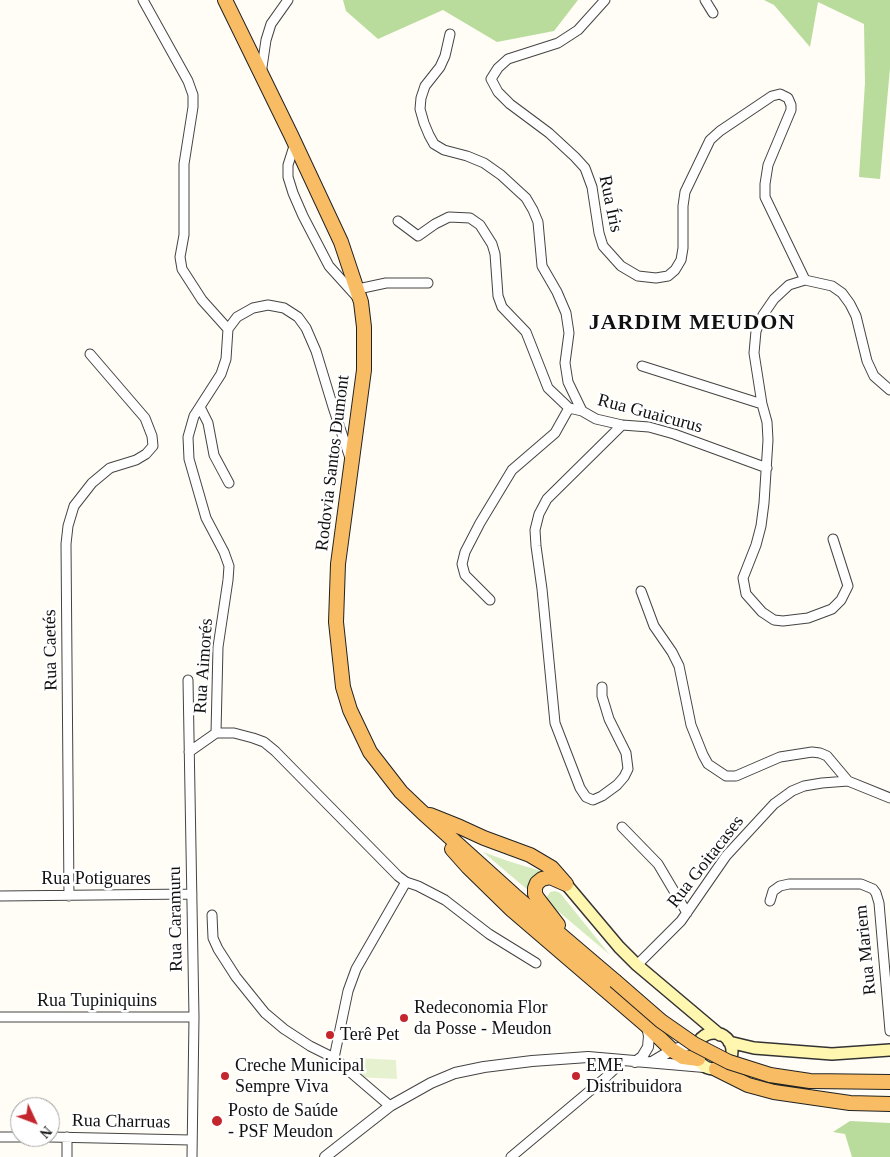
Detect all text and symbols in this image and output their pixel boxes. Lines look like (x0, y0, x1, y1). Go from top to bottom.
street label: Rua Íris (593, 174, 627, 234)
district label: JARDIM MEUDON (587, 310, 797, 336)
street label: Rodovia Santos Dumont (311, 374, 355, 552)
street label: Rua Guaicurus (595, 390, 705, 438)
street label: Rua Caetés (39, 609, 63, 691)
street label: Rua Aimorés (190, 618, 218, 714)
street label: Rua Goitacases (663, 811, 749, 913)
street label: Rua Caramuru (164, 866, 188, 972)
street label: Rua Potiguares (41, 868, 151, 890)
street label: Rua Mariem (851, 904, 881, 996)
street label: Rua Tupiniquins (37, 990, 157, 1012)
place label: Redeconomia Flor da Posse - Meudon (414, 997, 551, 1040)
marker: Redeconomia Flor da Posse - Meudon (398, 1012, 410, 1024)
place label: Terê Pet (340, 1024, 399, 1046)
marker: Terê Pet (324, 1029, 336, 1041)
place label: Creche Municipal Sempre Viva (235, 1055, 364, 1098)
place label: EME Distribuidora (586, 1055, 682, 1098)
marker: Creche Municipal Sempre Viva (219, 1070, 231, 1082)
marker: EME Distribuidora (570, 1070, 582, 1082)
north arrow (10, 1097, 60, 1147)
place label: Posto de Saúde - PSF Meudon (228, 1100, 338, 1142)
street label: Rua Charruas (72, 1110, 170, 1134)
marker: Posto de Saúde - PSF Meudon (210, 1114, 224, 1128)
text: N (37, 1123, 55, 1141)

